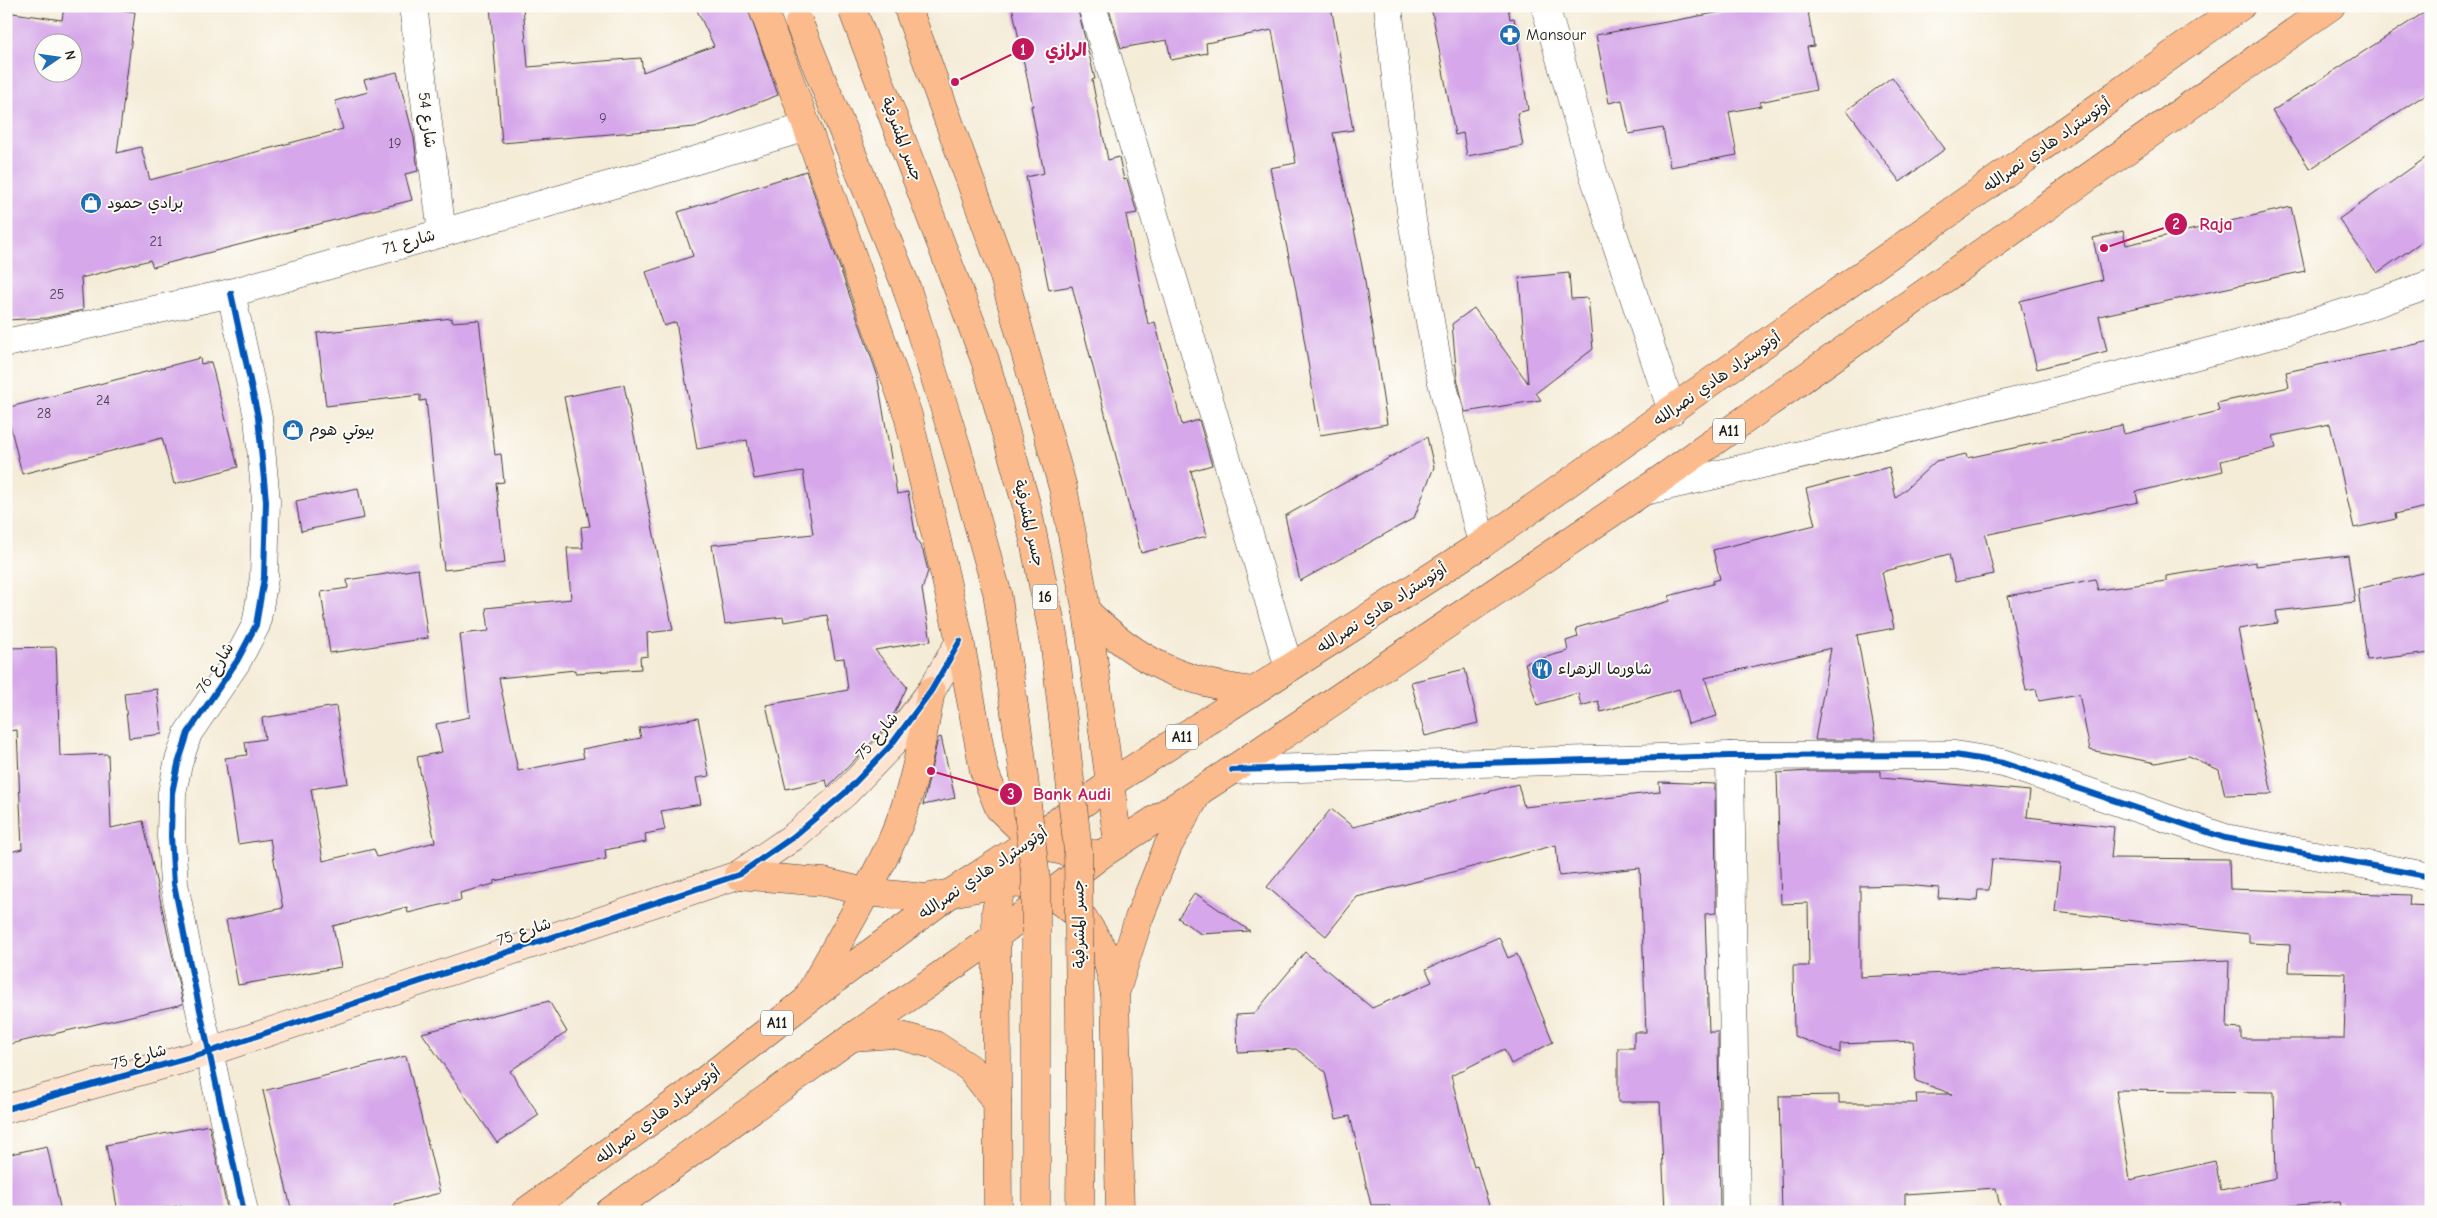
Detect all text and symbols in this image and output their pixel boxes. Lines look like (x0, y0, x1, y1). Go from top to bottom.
pharmacy icon: Mansour (1498, 23, 1522, 47)
place label: Mansour (1526, 26, 1587, 44)
north arrow (32, 32, 82, 82)
callout: الرازي (1010, 33, 1097, 66)
text: الرازي (1045, 40, 1087, 64)
text: 1 (1020, 41, 1026, 59)
text: N (61, 49, 79, 62)
street label: شارع 54 (413, 91, 439, 149)
street label: جسر المشرفية (878, 94, 926, 184)
street label: أوتوستراد هادي نصرالله (1980, 94, 2115, 197)
house number: 9 (599, 110, 607, 127)
house number: 19 (389, 135, 401, 152)
shop icon: برادي حمود (79, 191, 103, 215)
place label: برادي حمود (107, 194, 183, 214)
callout: Raja (2164, 207, 2242, 240)
text: Raja (2199, 214, 2233, 235)
text: 2 (2172, 215, 2180, 233)
street label: شارع 71 (381, 226, 438, 260)
house number: 21 (150, 233, 162, 250)
house number: 25 (50, 286, 64, 303)
street label: أوتوستراد هادي نصرالله (1650, 328, 1785, 431)
house number: 24 (96, 392, 110, 409)
house number: 28 (37, 405, 51, 422)
shop icon: بيوتي هوم (281, 418, 305, 442)
road number: A11 (1713, 418, 1745, 444)
place label: بيوتي هوم (309, 421, 375, 444)
street label: جسر المشرفية (1010, 478, 1048, 568)
street label: أوتوستراد هادي نصرالله (1314, 559, 1451, 658)
road number: 16 (1032, 584, 1058, 610)
street label: شارع 76 (193, 639, 239, 698)
restaurant icon: شاورما الزهراء (1530, 657, 1554, 681)
place label: شاورما الزهراء (1558, 660, 1652, 678)
street label: شارع 75 (852, 709, 903, 765)
road number: A11 (1166, 724, 1198, 750)
callout: Bank Audi (998, 778, 1121, 811)
text: Bank Audi (1033, 784, 1111, 805)
text: 3 (1007, 785, 1015, 803)
street label: أوتوستراد هادي نصرالله (915, 823, 1052, 924)
street label: جسر المشرفية (1069, 879, 1089, 969)
street label: شارع 75 (494, 914, 554, 952)
road number: A11 (761, 1010, 793, 1036)
street label: شارع 75 (109, 1041, 169, 1075)
street label: أوتوستراد هادي نصرالله (592, 1062, 725, 1169)

